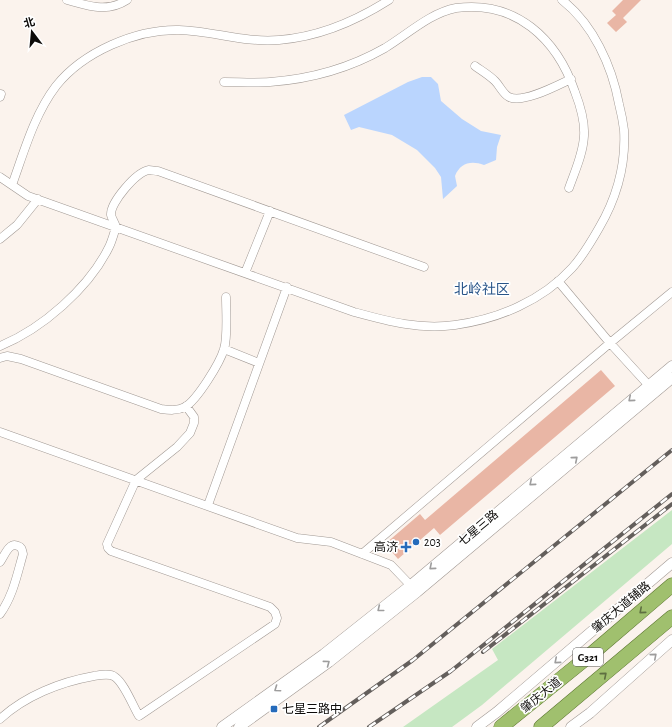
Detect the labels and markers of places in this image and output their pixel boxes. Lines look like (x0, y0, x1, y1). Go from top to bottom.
place label: 203 (424, 536, 441, 548)
marker: 203 (411, 537, 421, 547)
place label: 高济 (374, 540, 398, 553)
marker: 高济 (401, 542, 411, 552)
place label: 七星三路中 (282, 702, 342, 715)
marker: 七星三路中 (269, 704, 279, 714)

